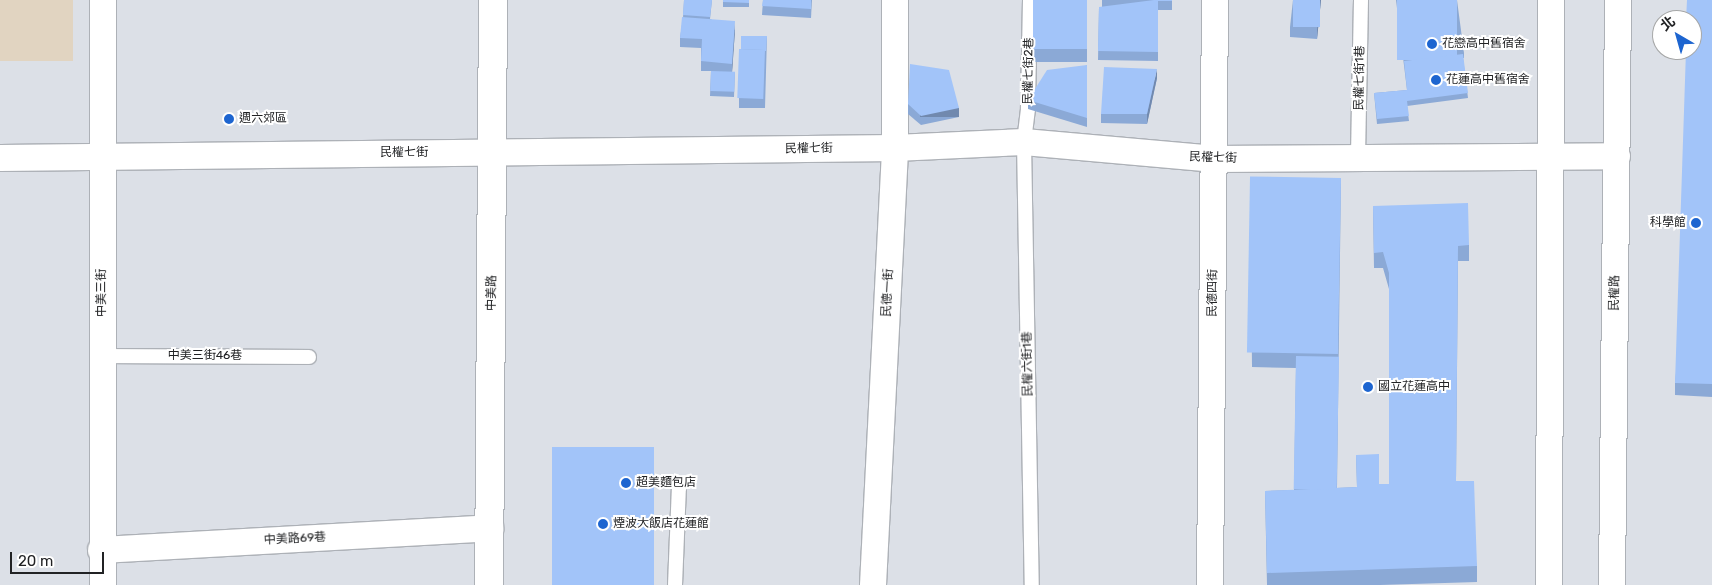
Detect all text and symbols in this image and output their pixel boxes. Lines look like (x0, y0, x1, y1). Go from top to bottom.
north arrow (1652, 10, 1702, 60)
text: 北 (1657, 13, 1679, 35)
street label: 民權七街2巷 (1021, 37, 1037, 105)
place label: 花戀高中舊宿舍 (1442, 37, 1526, 51)
marker: 花戀高中舊宿舍 (1426, 38, 1438, 50)
street label: 民權七街1巷 (1352, 45, 1368, 111)
place label: 花蓮高中舊宿舍 (1446, 73, 1530, 87)
marker: 花蓮高中舊宿舍 (1430, 74, 1442, 86)
place label: 週六郊區 (239, 112, 287, 126)
marker: 週六郊區 (223, 113, 235, 125)
street label: 民權七街 (785, 141, 833, 157)
street label: 民權七街 (380, 146, 428, 160)
street label: 民權七街 (1189, 150, 1237, 166)
place label: 科學館 (1650, 216, 1686, 230)
marker: 科學館 (1690, 217, 1702, 229)
street label: 中美三街 (95, 269, 109, 317)
street label: 民德一街 (880, 269, 896, 317)
street label: 民德四街 (1205, 269, 1221, 317)
street label: 中美路 (484, 275, 500, 311)
street label: 民權路 (1607, 275, 1623, 311)
street label: 民權六街1巷 (1020, 331, 1036, 397)
street label: 中美三街46巷 (168, 349, 242, 363)
place label: 國立花蓮高中 (1378, 380, 1450, 394)
marker: 國立花蓮高中 (1362, 381, 1374, 393)
place label: 超美麵包店 (636, 476, 696, 490)
marker: 超美麵包店 (620, 477, 632, 489)
place label: 煙波大飯店花蓮館 (613, 517, 709, 531)
marker: 煙波大飯店花蓮館 (597, 518, 609, 530)
street label: 中美路69巷 (263, 530, 327, 548)
scale bar (12, 542, 106, 574)
text: 20 m (18, 552, 53, 570)

